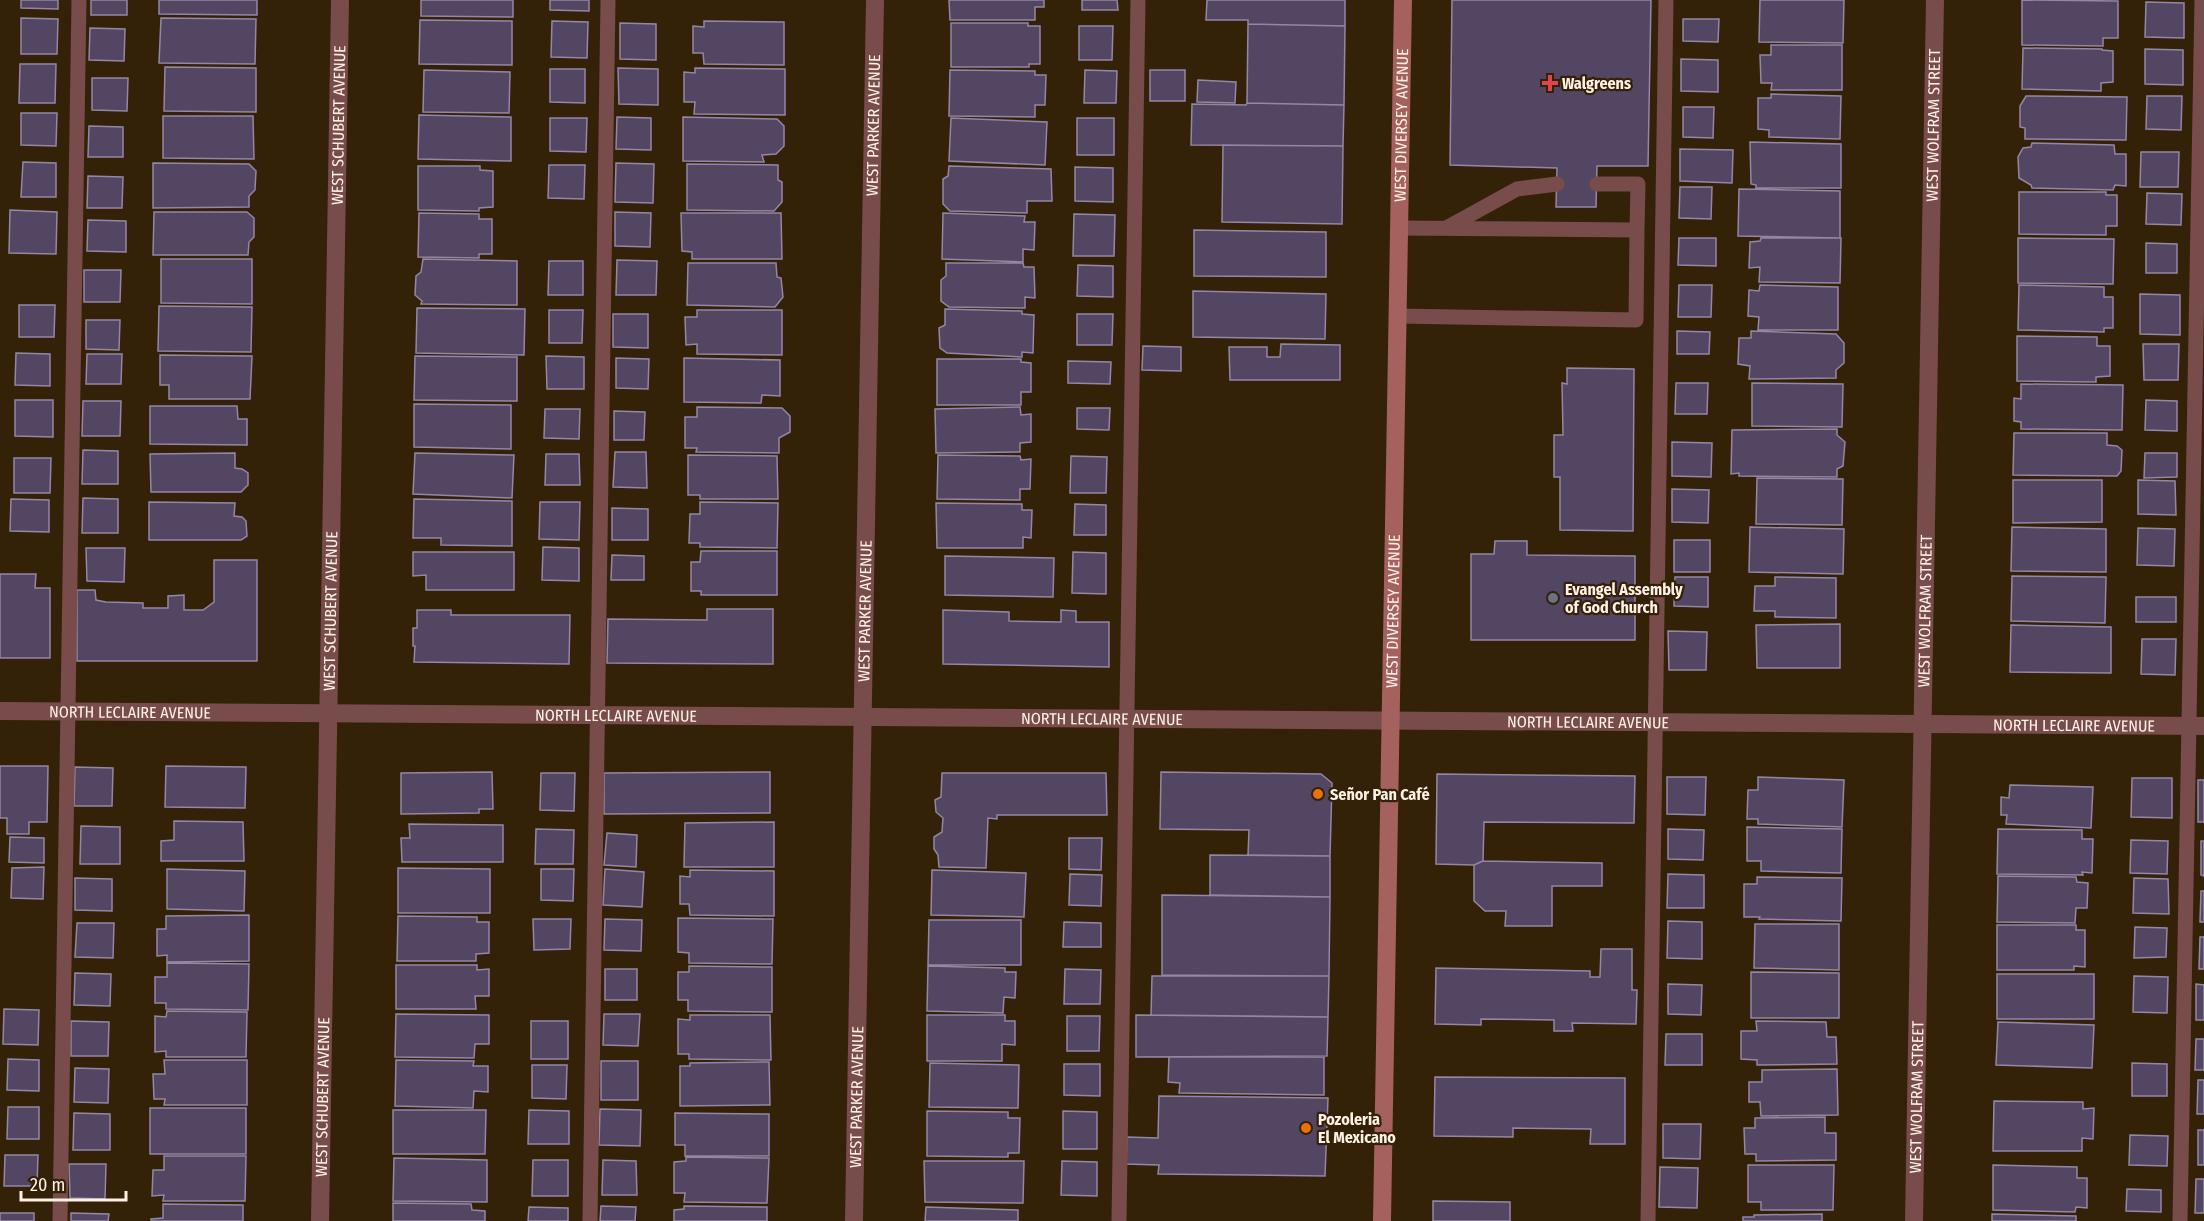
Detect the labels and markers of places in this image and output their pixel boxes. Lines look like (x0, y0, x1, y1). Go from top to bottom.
place label: Walgreens (1562, 74, 1631, 93)
marker: Walgreens (1543, 76, 1557, 90)
place label: Evangel Assembly of God Church (1565, 580, 1683, 617)
marker: Evangel Assembly of God Church (1546, 591, 1560, 605)
place label: Señor Pan Café (1330, 785, 1430, 804)
marker: Señor Pan Café (1311, 787, 1325, 801)
place label: Pozoleria El Mexicano (1318, 1110, 1396, 1147)
marker: Pozoleria El Mexicano (1299, 1121, 1313, 1135)

